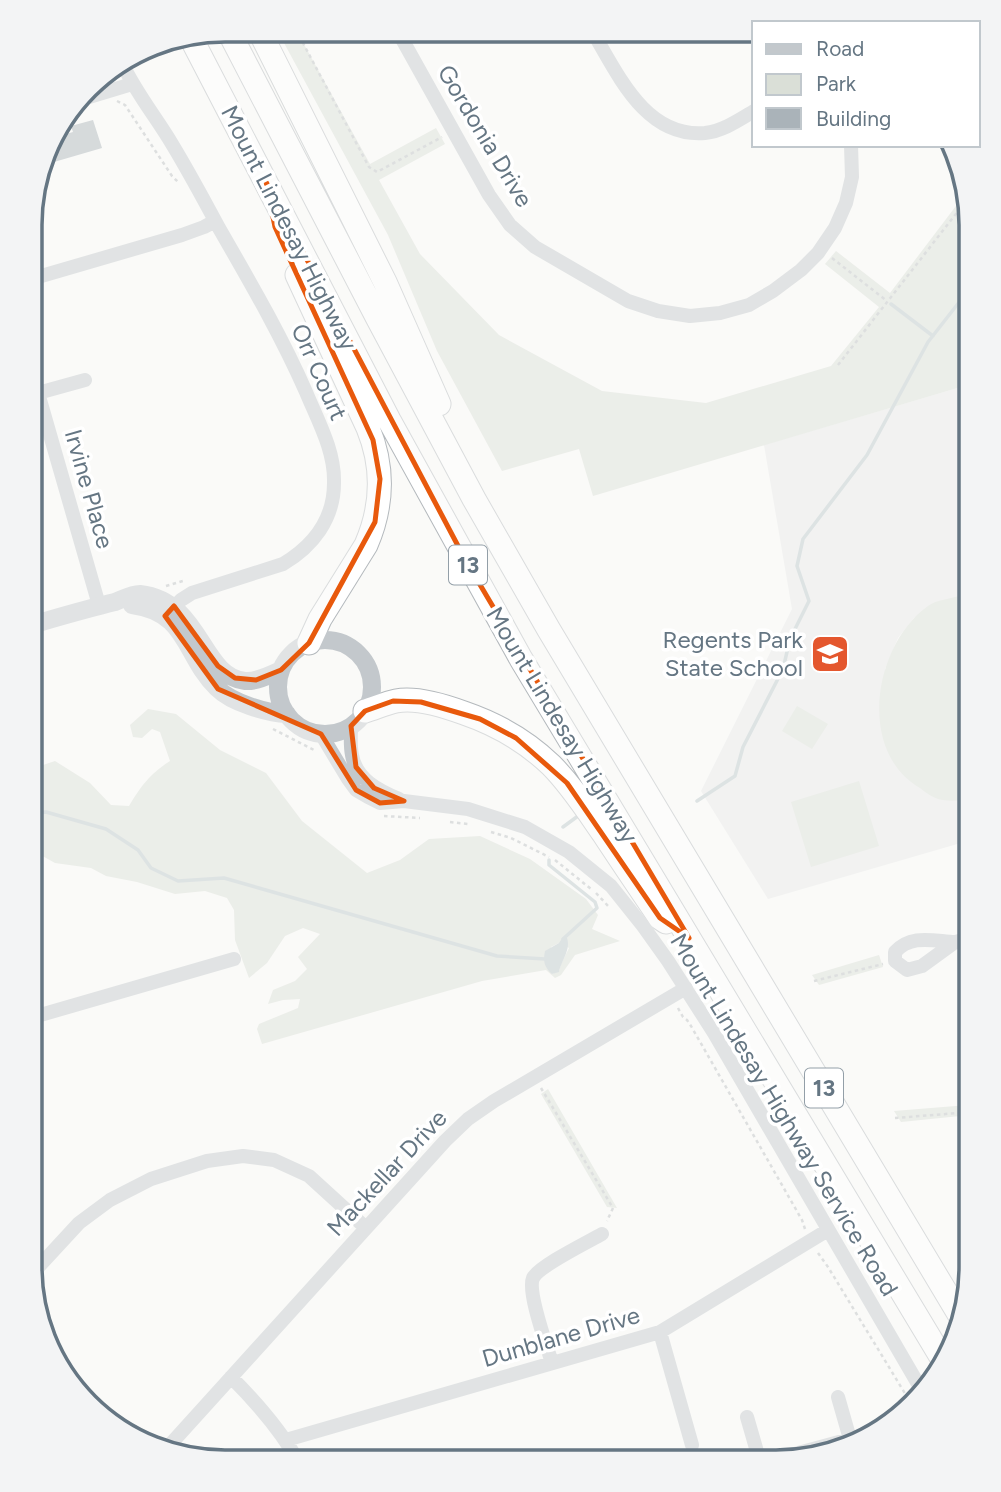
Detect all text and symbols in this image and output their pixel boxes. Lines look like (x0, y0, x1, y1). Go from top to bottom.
legend (752, 21, 980, 147)
text: Road (816, 36, 864, 61)
street label: Gordonia Drive (432, 59, 539, 212)
text: Park (816, 71, 857, 96)
street label: Mount Lindesay Highway (215, 101, 364, 355)
text: Building (816, 106, 891, 131)
street label: Orr Court (285, 319, 354, 425)
street label: Irvine Place (59, 426, 120, 552)
road number: 13 (449, 545, 487, 584)
street label: Mount Lindesay Highway (480, 601, 645, 848)
place label: Regents Park State School (662, 625, 803, 682)
school or university icon: Regents Park State School (809, 633, 851, 675)
street label: Mount Lindesay Highway Service Road (664, 928, 904, 1301)
road number: 13 (805, 1068, 843, 1107)
street label: Mackellar Drive (321, 1103, 453, 1242)
street label: Dunblane Drive (479, 1300, 643, 1373)

